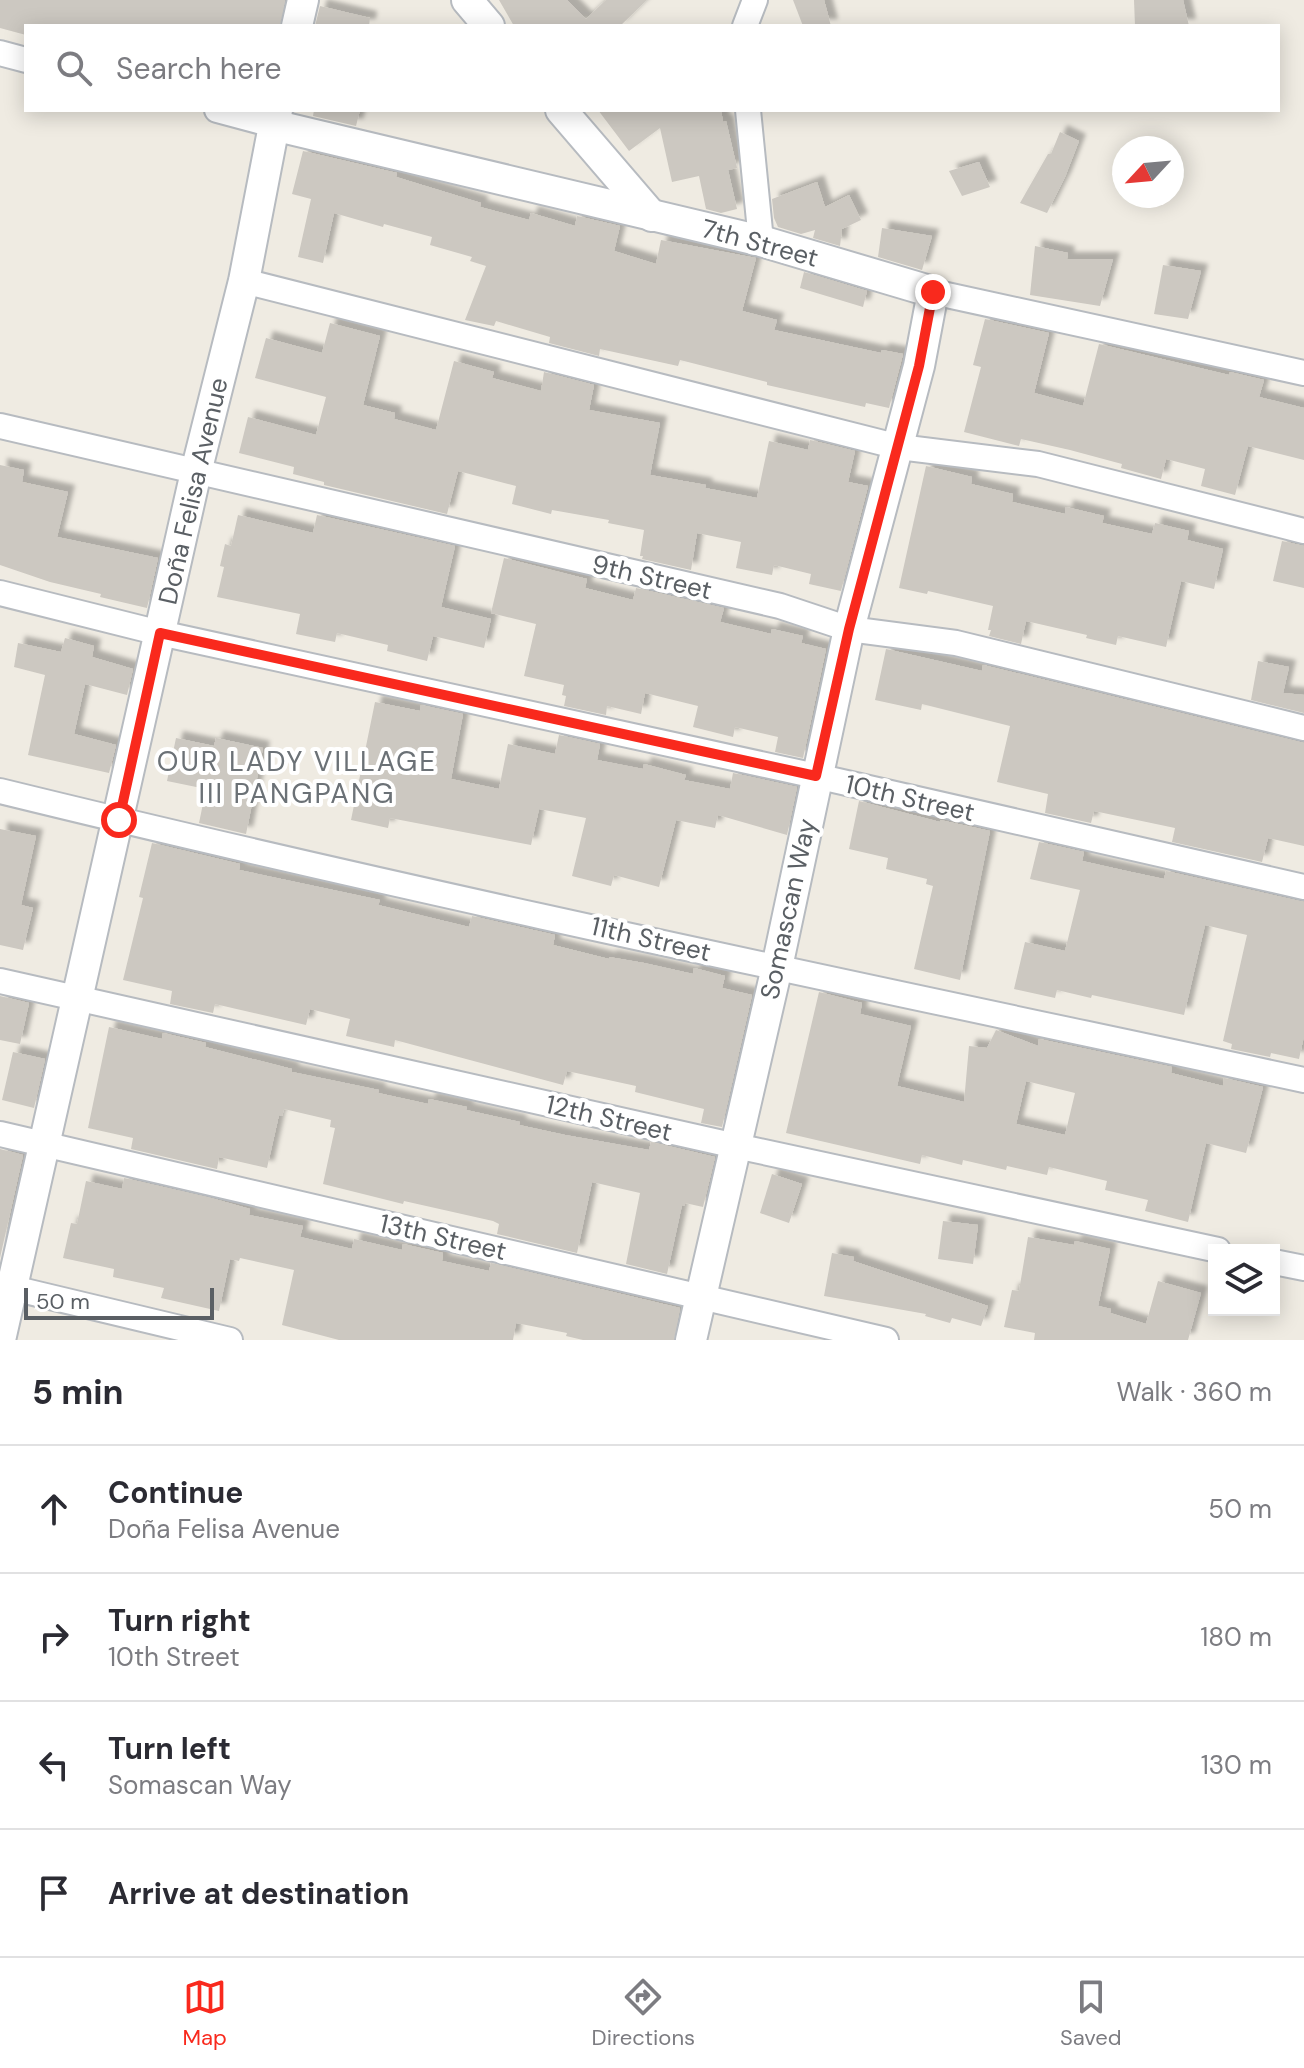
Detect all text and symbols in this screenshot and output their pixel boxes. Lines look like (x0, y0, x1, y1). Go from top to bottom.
search box (24, 24, 1280, 112)
icon: search (52, 46, 96, 90)
text: Search here (116, 49, 282, 88)
north arrow (1112, 136, 1184, 208)
street label: 7th Street (698, 211, 822, 275)
route end (915, 274, 951, 310)
street label: Doña Felisa Avenue (150, 374, 236, 608)
street label: 9th Street (589, 547, 715, 607)
district label: OUR LADY VILLAGE III PANGPANG (157, 743, 437, 812)
street label: 10th Street (842, 767, 978, 829)
route start (101, 802, 137, 838)
street label: Somascan Way (752, 816, 824, 1002)
street label: 11th Street (588, 909, 714, 969)
street label: 12th Street (542, 1087, 676, 1149)
street label: 13th Street (376, 1206, 510, 1268)
map controls (1208, 1244, 1280, 1316)
button: layers (1208, 1244, 1280, 1316)
scale bar (24, 1284, 214, 1320)
text: 50 m (36, 1287, 90, 1316)
text: 5 min (32, 1370, 123, 1415)
text: Walk · 360 m (1117, 1375, 1272, 1409)
text: Continue (108, 1473, 243, 1512)
icon: ahead (32, 1487, 76, 1531)
text: 50 m (1208, 1492, 1272, 1526)
text: Doña Felisa Avenue (108, 1512, 340, 1546)
text: Turn right (108, 1601, 251, 1640)
icon: right (32, 1615, 76, 1659)
text: 180 m (1200, 1620, 1272, 1654)
text: 10th Street (108, 1640, 240, 1674)
text: Turn left (108, 1729, 231, 1768)
icon: left (32, 1743, 76, 1787)
text: 130 m (1201, 1748, 1272, 1782)
text: Somascan Way (108, 1768, 292, 1802)
icon: arrive (32, 1871, 76, 1915)
text: Arrive at destination (108, 1874, 409, 1913)
tab: Map (182, 1975, 227, 2052)
tab: Directions (592, 1975, 695, 2052)
tab: Saved (1060, 1975, 1122, 2052)

